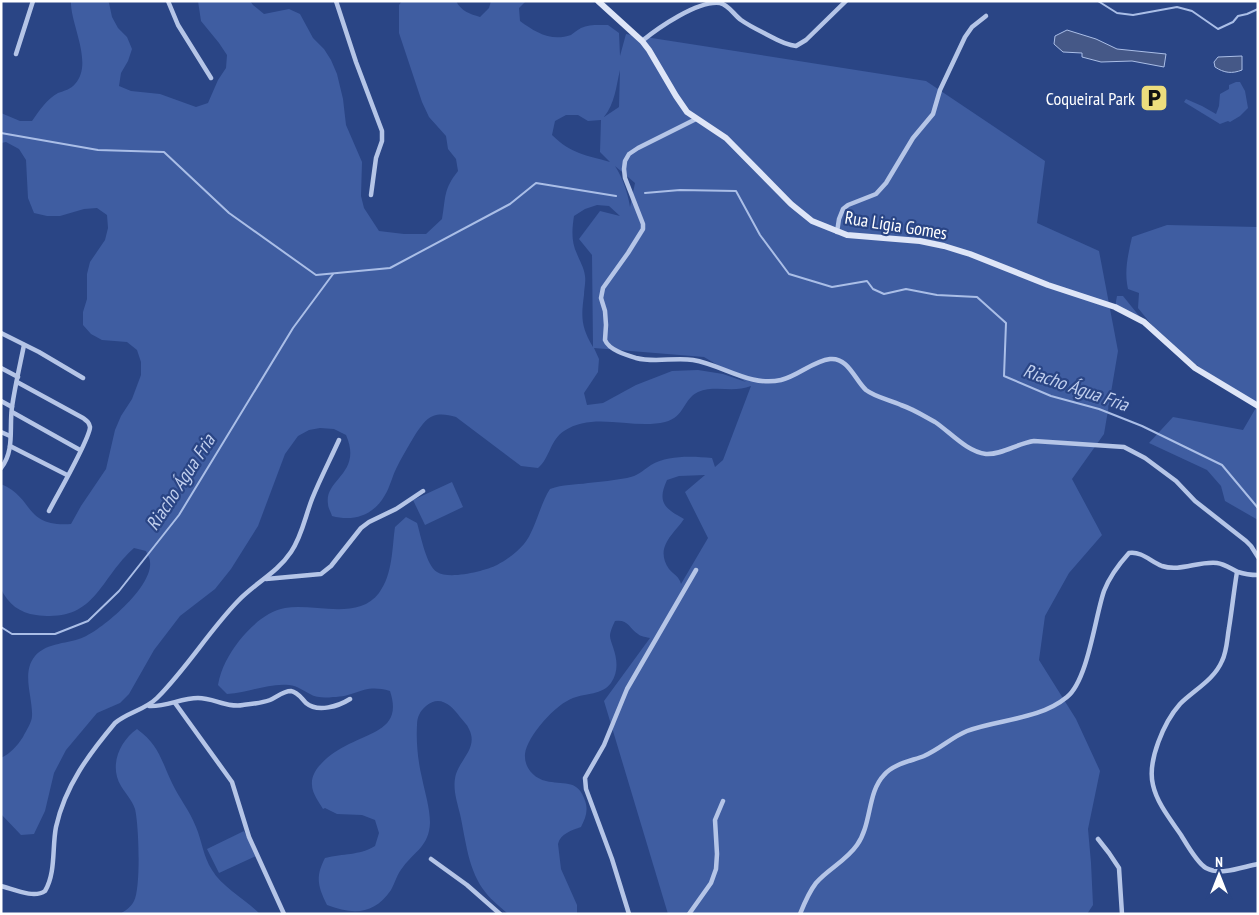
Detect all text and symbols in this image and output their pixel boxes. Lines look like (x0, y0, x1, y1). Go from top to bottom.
parking icon: Coqueiral Park (1139, 83, 1169, 113)
place label: Coqueiral Park (1046, 87, 1135, 110)
street label: Rua Ligia Gomes (843, 206, 949, 244)
water label: Riacho Água Fria (1020, 358, 1133, 417)
water label: Riacho Água Fria (140, 428, 221, 534)
north arrow (1194, 850, 1244, 900)
text: N (1215, 853, 1223, 871)

